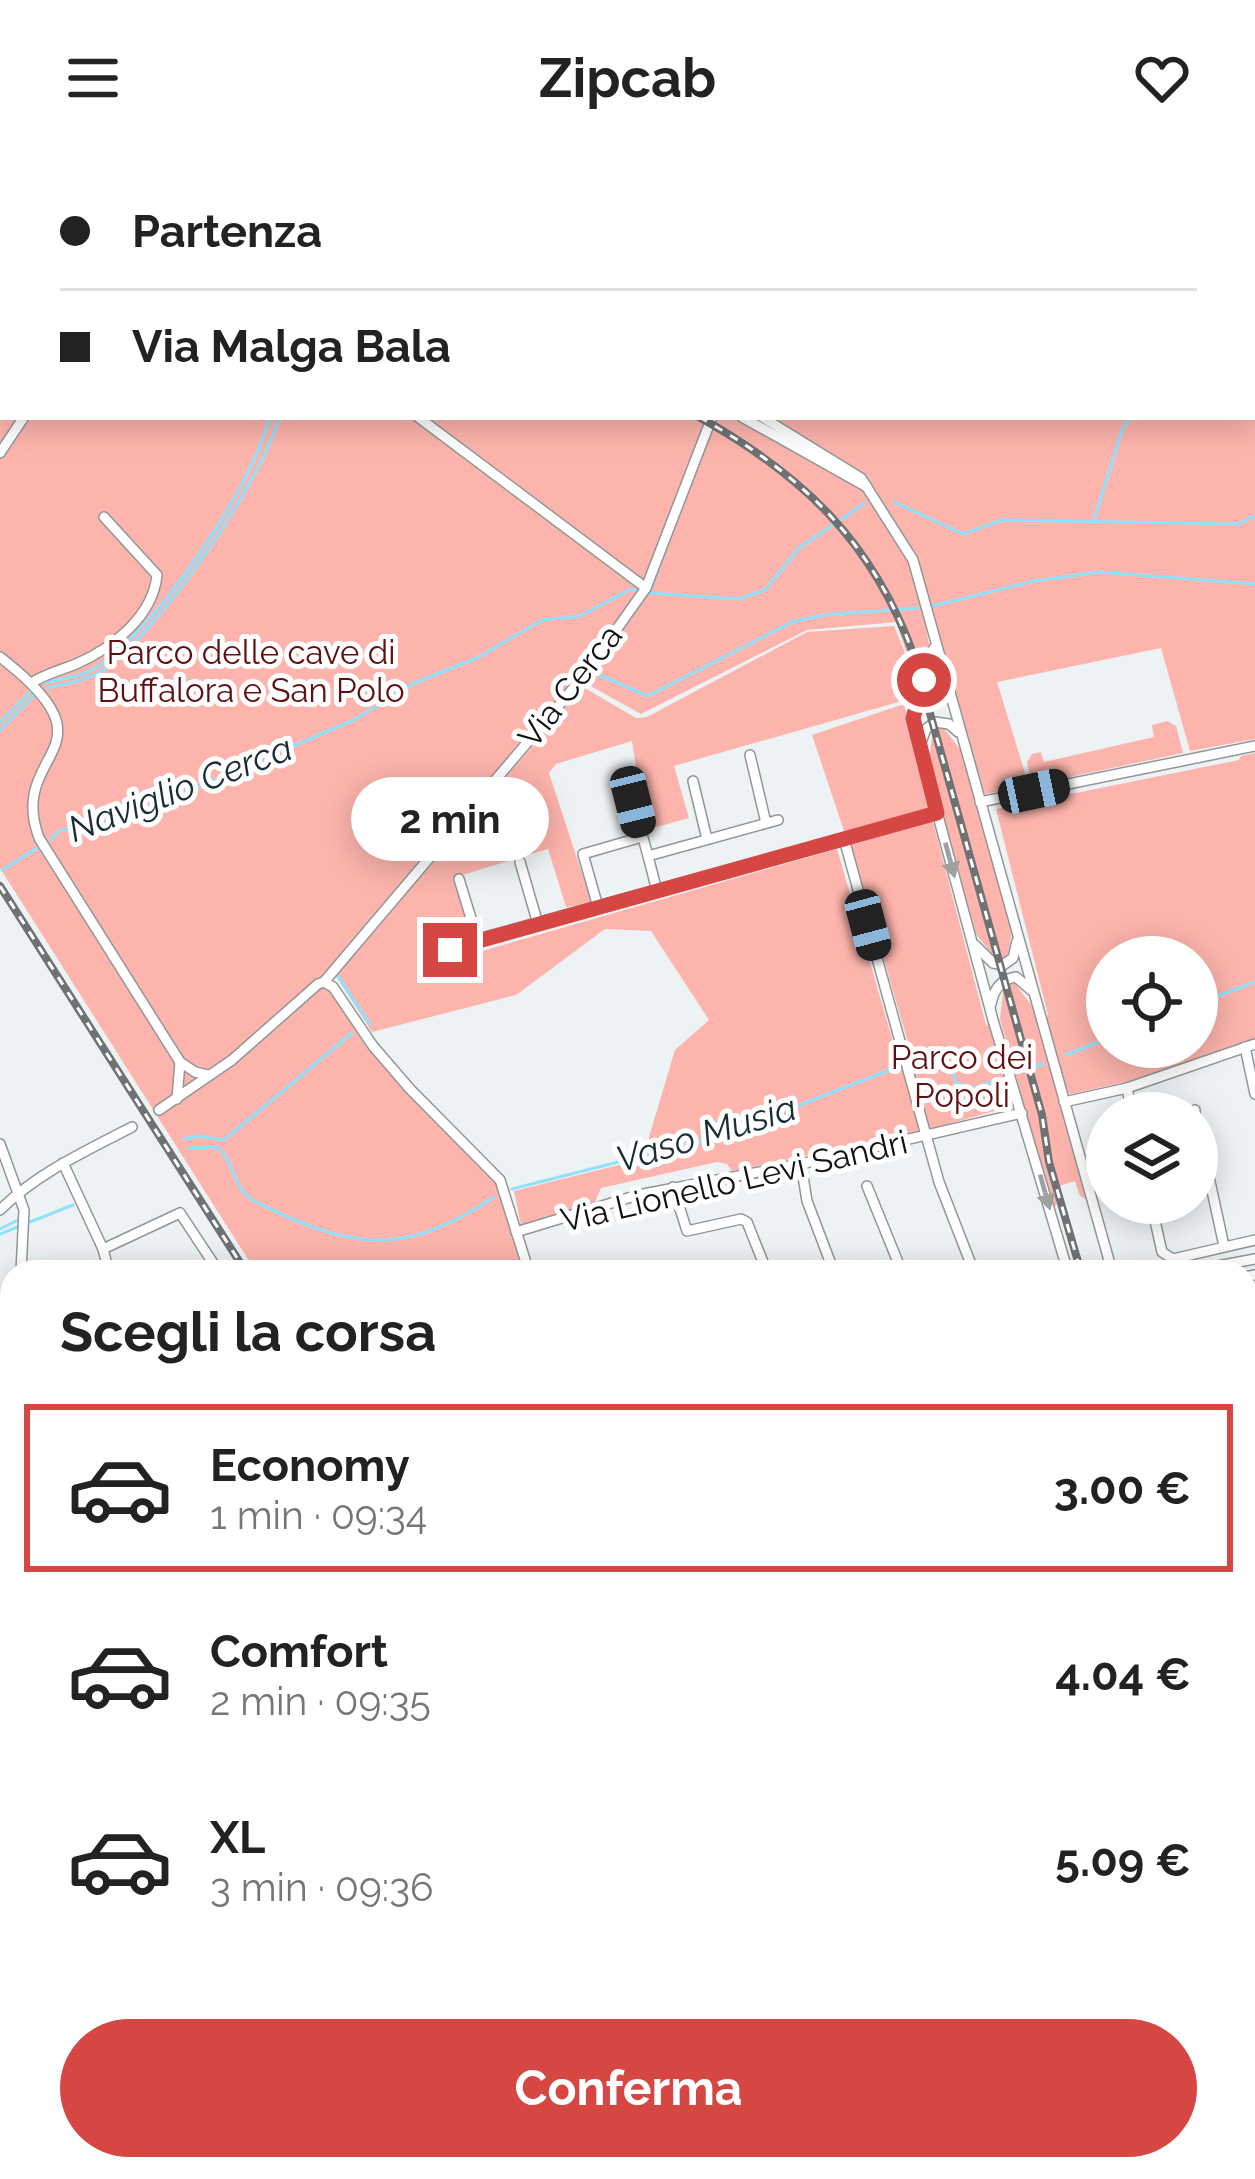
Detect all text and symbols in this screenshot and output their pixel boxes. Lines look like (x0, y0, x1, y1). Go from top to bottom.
icon: menu (60, 45, 126, 111)
icon: heart (1129, 45, 1195, 111)
text: Zipcab (539, 46, 716, 110)
text: Partenza (132, 205, 322, 258)
text: Via Malga Bala (132, 320, 451, 373)
street label: Via Cerca (510, 617, 630, 755)
park label: Parco delle cave di Buffalora e San Polo (97, 633, 405, 710)
route start (897, 653, 951, 707)
water label: Naviglio Cerca (62, 726, 298, 850)
car (607, 763, 659, 841)
car (995, 766, 1073, 816)
callout: 2 min (351, 776, 549, 860)
text: 2 min (399, 796, 501, 842)
one-way arrow (941, 842, 960, 879)
car (841, 886, 895, 964)
route end (423, 923, 477, 977)
map controls (1086, 936, 1218, 1224)
button: locate (1086, 936, 1218, 1068)
park label: Parco dei Popoli (891, 1038, 1033, 1115)
water label: Vaso Musia (611, 1086, 801, 1180)
button: layers (1086, 1092, 1218, 1224)
street label: Via Lionello Levi Sandri (557, 1122, 911, 1240)
one-way arrow (1037, 1175, 1055, 1211)
text: Scegli la corsa (60, 1300, 436, 1364)
icon: car (66, 1434, 174, 1542)
text: Economy (210, 1439, 410, 1492)
text: 3.00 € (1054, 1462, 1191, 1515)
text: 1 min · 09:34 (210, 1492, 427, 1538)
icon: car (66, 1620, 174, 1728)
text: Comfort (210, 1625, 388, 1678)
text: 4.04 € (1055, 1648, 1191, 1701)
text: 2 min · 09:35 (210, 1678, 431, 1724)
icon: car (66, 1806, 174, 1914)
text: XL (210, 1811, 265, 1864)
text: 5.09 € (1055, 1834, 1191, 1887)
text: 3 min · 09:36 (210, 1864, 434, 1910)
button: Conferma (60, 2019, 1197, 2157)

